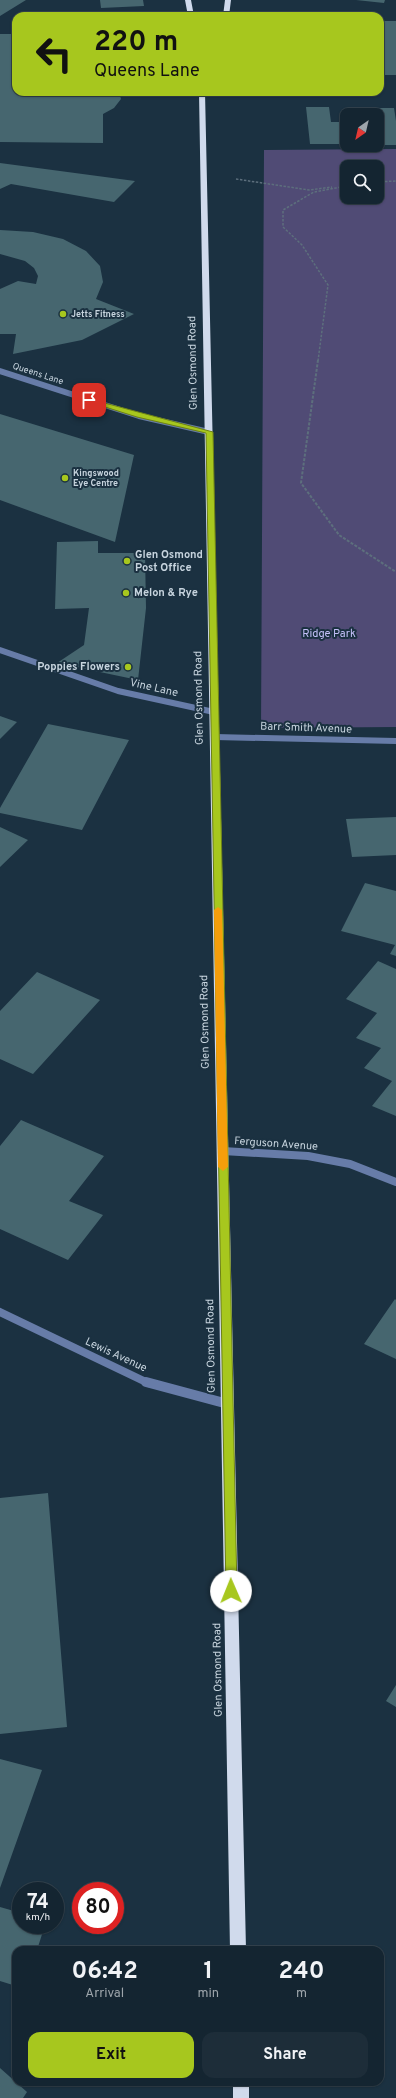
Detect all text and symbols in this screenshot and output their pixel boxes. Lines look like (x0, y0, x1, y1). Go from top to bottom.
text: 220 m (94, 25, 178, 61)
icon: left (28, 28, 80, 80)
text: Queens Lane (94, 60, 200, 83)
north arrow (340, 108, 384, 152)
map controls (340, 108, 384, 204)
button: search (340, 160, 384, 204)
marker: Jetts Fitness (58, 309, 68, 319)
place label: Jetts Fitness (71, 309, 125, 320)
street label: Glen Osmond Road (185, 316, 201, 410)
street label: Queens Lane (11, 361, 65, 387)
pin (72, 383, 106, 417)
icon: arrive (78, 389, 100, 411)
place label: Kingswood Eye Centre (73, 468, 119, 489)
marker: Kingswood Eye Centre (60, 473, 70, 483)
place label: Glen Osmond Post Office (135, 548, 203, 575)
marker: Glen Osmond Post Office (122, 556, 132, 566)
place label: Melon & Rye (134, 586, 198, 600)
marker: Melon & Rye (121, 588, 131, 598)
park label: Ridge Park (302, 627, 356, 641)
street label: Glen Osmond Road (191, 651, 207, 745)
place label: Poppies Flowers (37, 660, 120, 674)
marker: Poppies Flowers (123, 662, 133, 672)
street label: Vine Lane (128, 676, 180, 700)
street label: Barr Smith Avenue (260, 719, 352, 737)
street label: Glen Osmond Road (197, 975, 213, 1069)
street label: Ferguson Avenue (234, 1134, 318, 1154)
street label: Glen Osmond Road (203, 1299, 219, 1393)
street label: Lewis Avenue (83, 1335, 149, 1375)
position arrow (210, 1570, 252, 1612)
street label: Glen Osmond Road (210, 1623, 226, 1717)
speed limit sign: 80 (72, 1882, 124, 1934)
text: 74 (27, 1890, 49, 1916)
text: km/h (26, 1911, 50, 1924)
text: 06:42 (72, 1957, 138, 1987)
text: 1 (203, 1957, 213, 1987)
text: 240 (279, 1957, 325, 1987)
text: Arrival (85, 1986, 124, 2002)
text: min (197, 1986, 219, 2002)
text: m (296, 1986, 307, 2002)
button: Exit (28, 2032, 194, 2078)
button: Share (202, 2032, 368, 2078)

